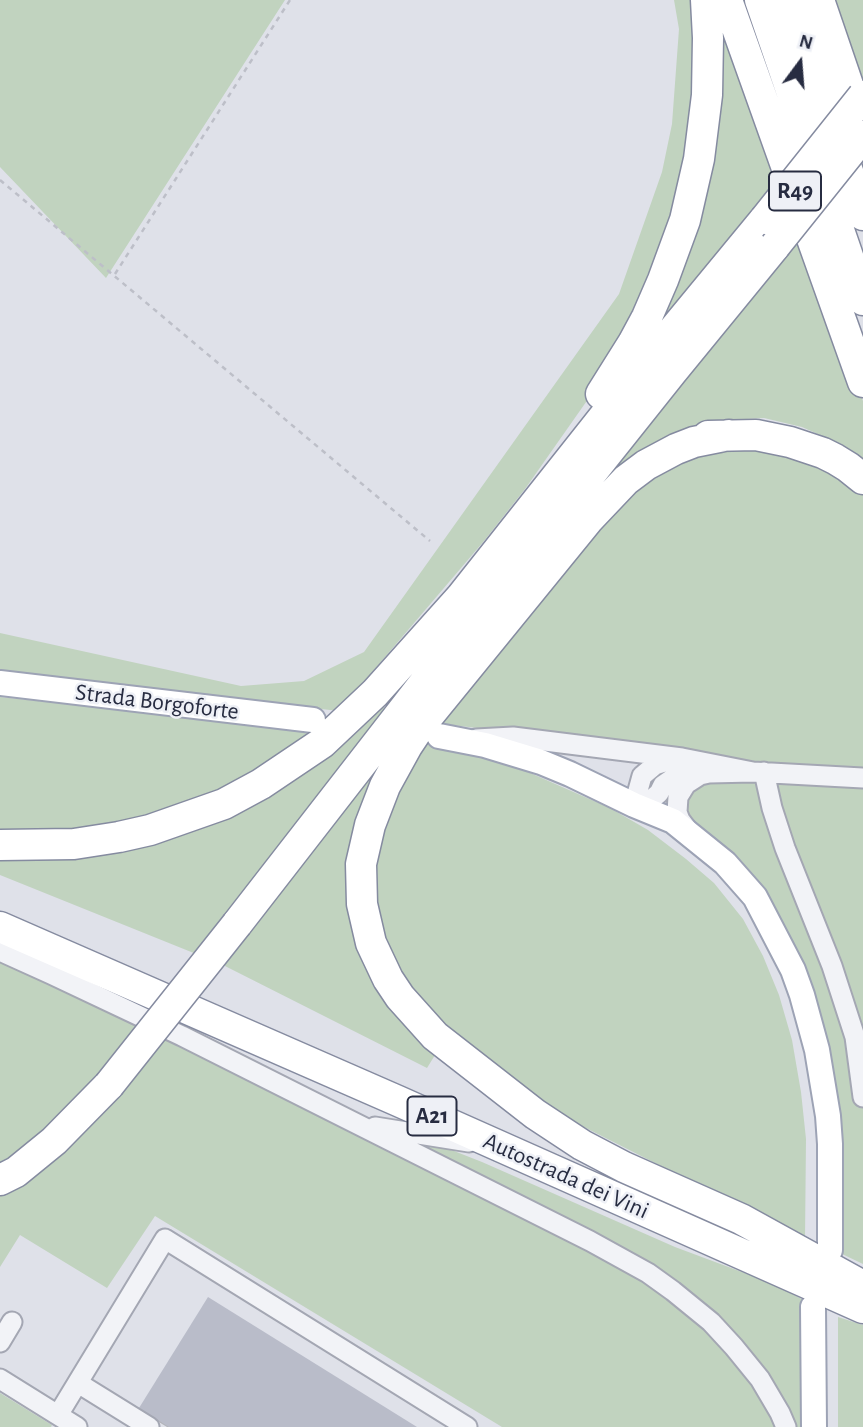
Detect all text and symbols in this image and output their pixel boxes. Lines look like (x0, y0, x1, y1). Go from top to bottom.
north arrow (765, 28, 835, 98)
text: N (797, 31, 815, 53)
road number: R49 (769, 172, 821, 210)
street label: Strada Borgoforte (74, 678, 240, 726)
road number: A21 (408, 1096, 457, 1135)
street label: Autostrada dei Vini (479, 1127, 653, 1225)

